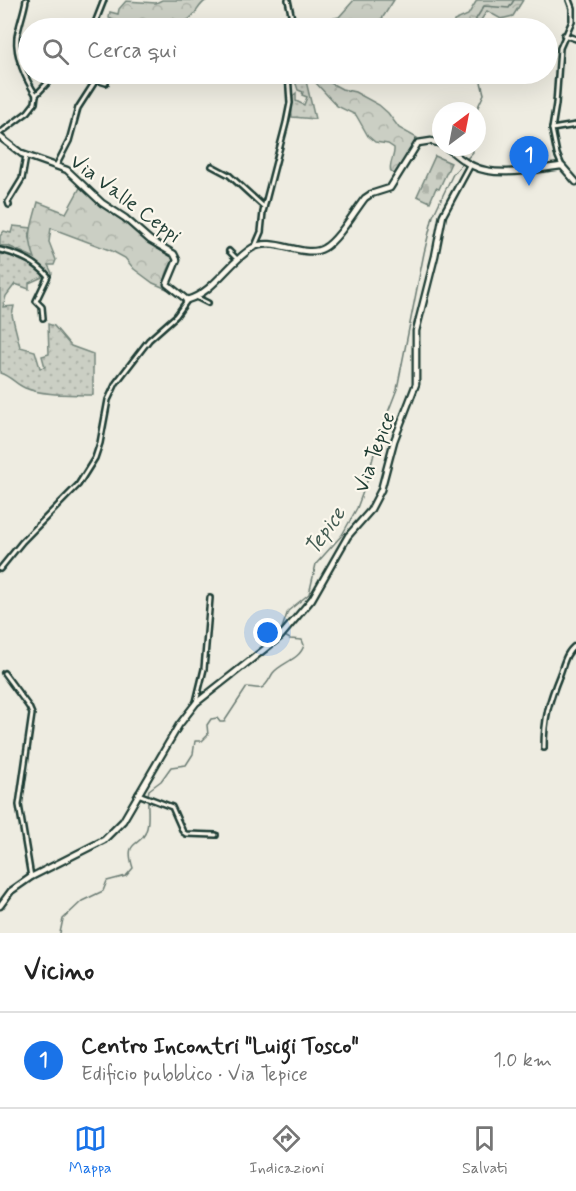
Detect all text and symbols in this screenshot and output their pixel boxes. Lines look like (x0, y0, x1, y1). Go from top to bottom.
search box (18, 18, 558, 84)
icon: search (39, 35, 72, 68)
text: Cerca qui (87, 37, 177, 65)
north arrow (432, 102, 486, 156)
pin: 1 (510, 136, 548, 186)
street label: Via Valle Ceppi (64, 148, 187, 250)
street label: Via Tepice (347, 408, 402, 497)
water label: Tepice (299, 501, 353, 561)
your location (253, 618, 282, 647)
text: Vicino (24, 955, 94, 989)
text: Centro Incontri "Luigi Tosco" (81, 1033, 359, 1061)
text: 1 (39, 1047, 48, 1074)
text: 1.0 km (493, 1047, 552, 1074)
text: Edificio pubblico · Via Tepice (81, 1061, 308, 1088)
tab: Mappa (69, 1122, 112, 1179)
tab: Indicazioni (249, 1122, 324, 1179)
tab: Salvati (462, 1122, 507, 1179)

